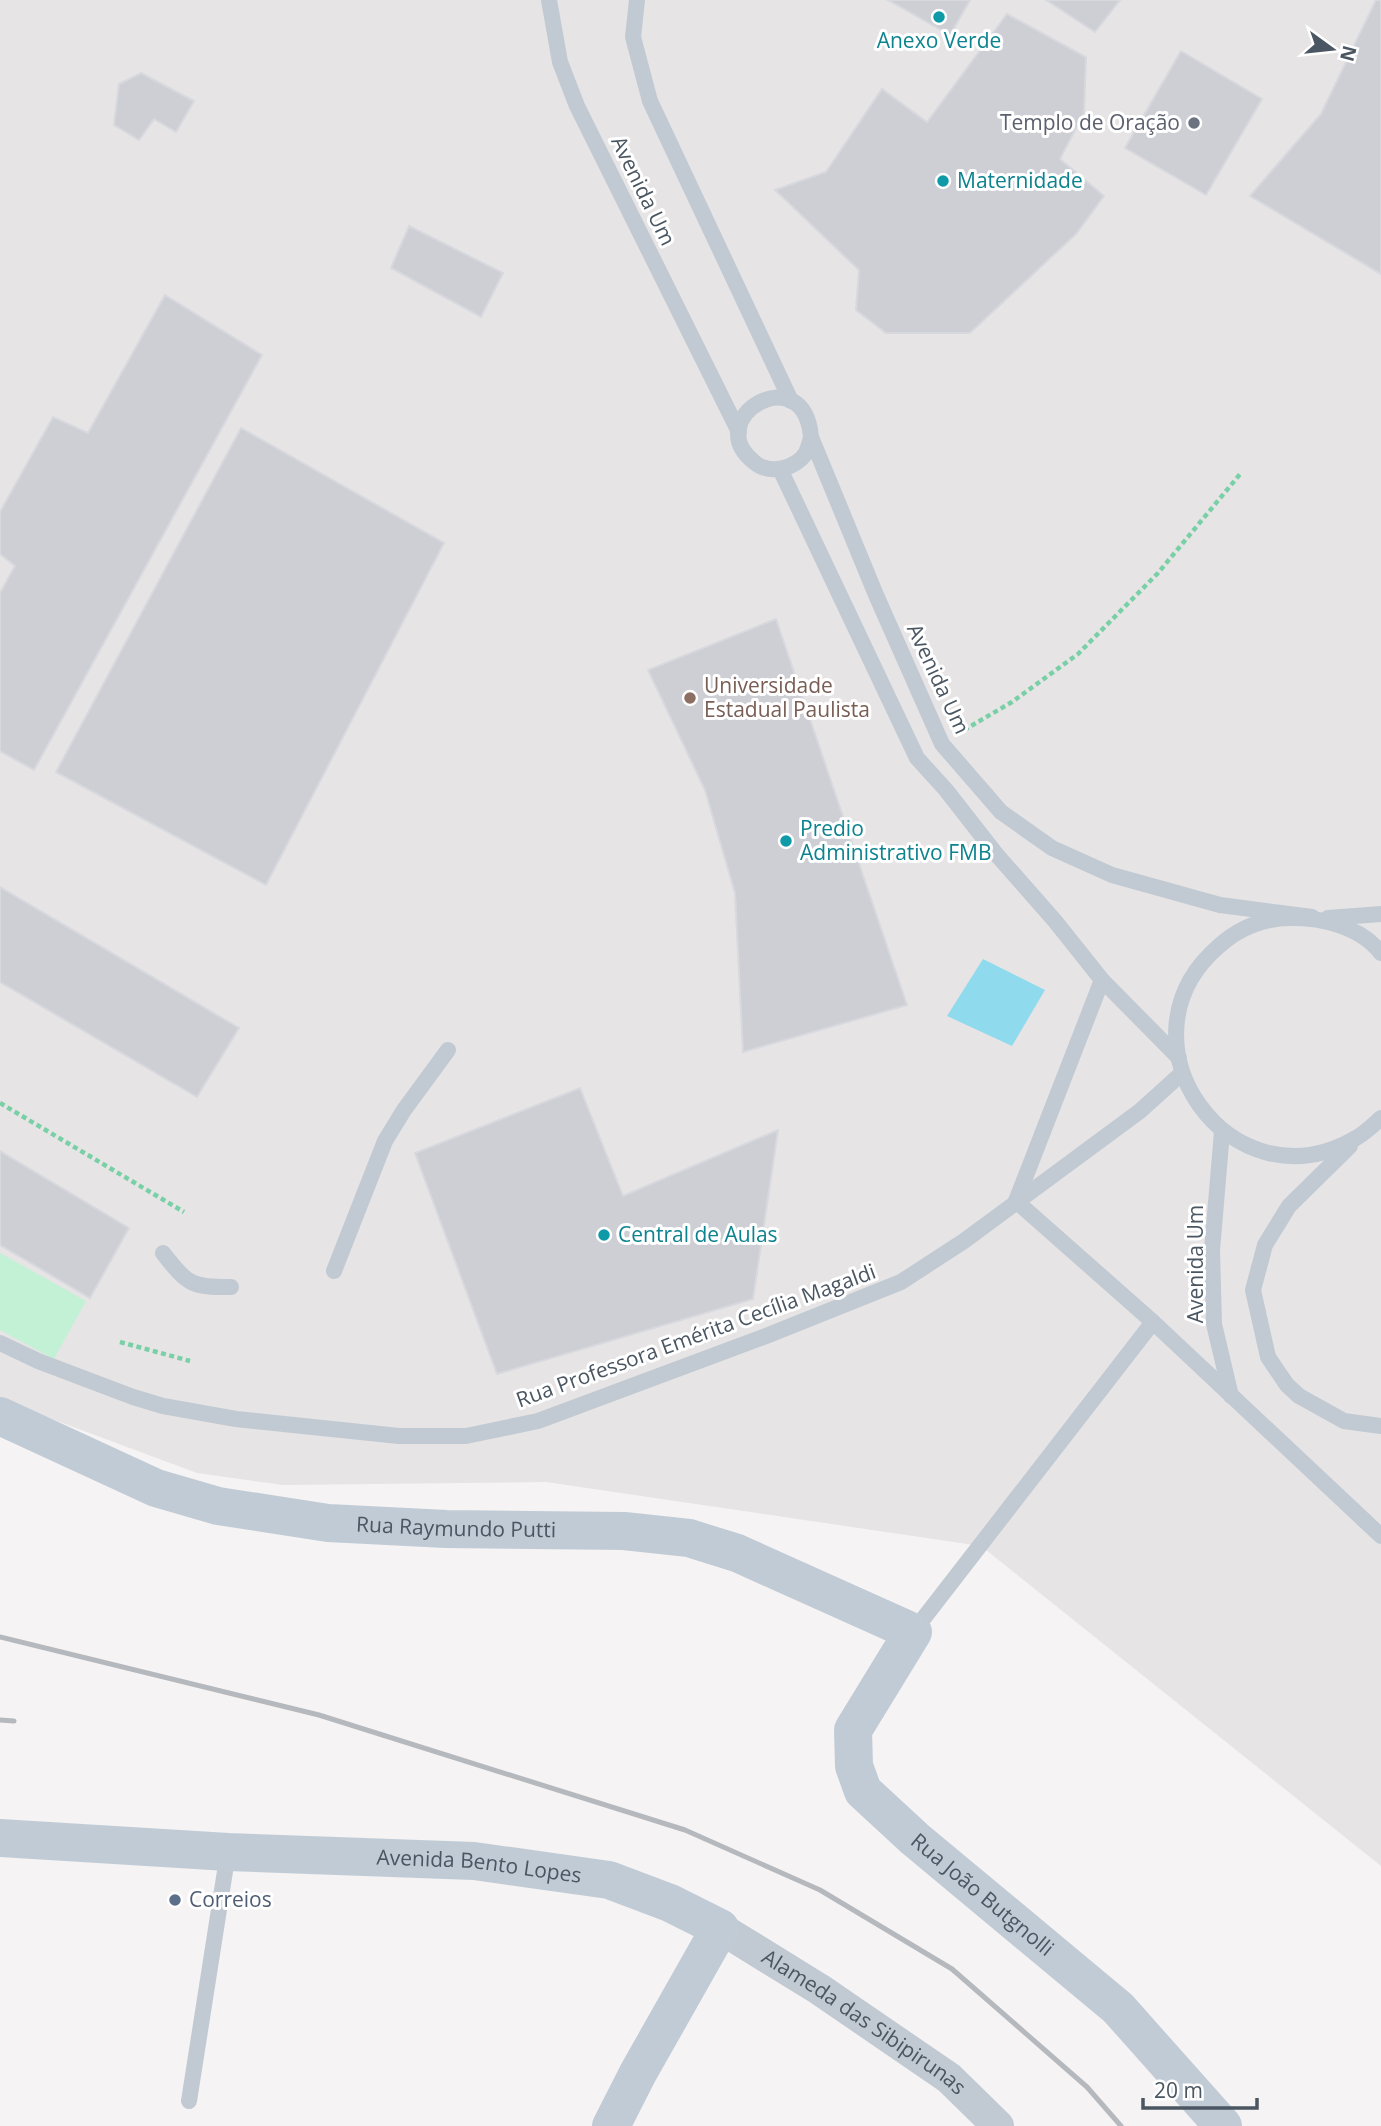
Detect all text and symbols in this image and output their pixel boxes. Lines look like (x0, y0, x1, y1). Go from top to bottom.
marker: Anexo Verde (931, 9, 947, 25)
north arrow (1297, 14, 1367, 84)
place label: Anexo Verde (877, 26, 1001, 54)
text: N (1334, 43, 1363, 64)
place label: Templo de Oração (1000, 108, 1180, 136)
marker: Templo de Oração (1186, 115, 1202, 131)
street label: Avenida Um (605, 131, 682, 250)
place label: Maternidade (957, 166, 1083, 194)
marker: Maternidade (935, 173, 951, 189)
street label: Avenida Um (901, 619, 977, 738)
place label: Universidade Estadual Paulista (704, 671, 870, 723)
marker: Universidade Estadual Paulista (682, 690, 698, 706)
place label: Predio Administrativo FMB (800, 814, 991, 866)
marker: Predio Administrativo FMB (778, 833, 794, 849)
street label: Avenida Um (1181, 1205, 1209, 1323)
place label: Central de Aulas (618, 1220, 778, 1248)
marker: Central de Aulas (596, 1227, 612, 1243)
street label: Rua Professora Emérita Cecília Magaldi (512, 1257, 879, 1413)
street label: Rua Raymundo Putti (356, 1509, 556, 1543)
street label: Rua João Butgnolli (905, 1826, 1060, 1962)
street label: Avenida Bento Lopes (376, 1842, 583, 1889)
place label: Correios (189, 1885, 272, 1913)
marker: Correios (167, 1892, 183, 1908)
street label: Alameda das Sibipirunas (757, 1942, 973, 2100)
scale bar (1143, 2066, 1257, 2110)
text: 20 m (1154, 2076, 1203, 2104)

